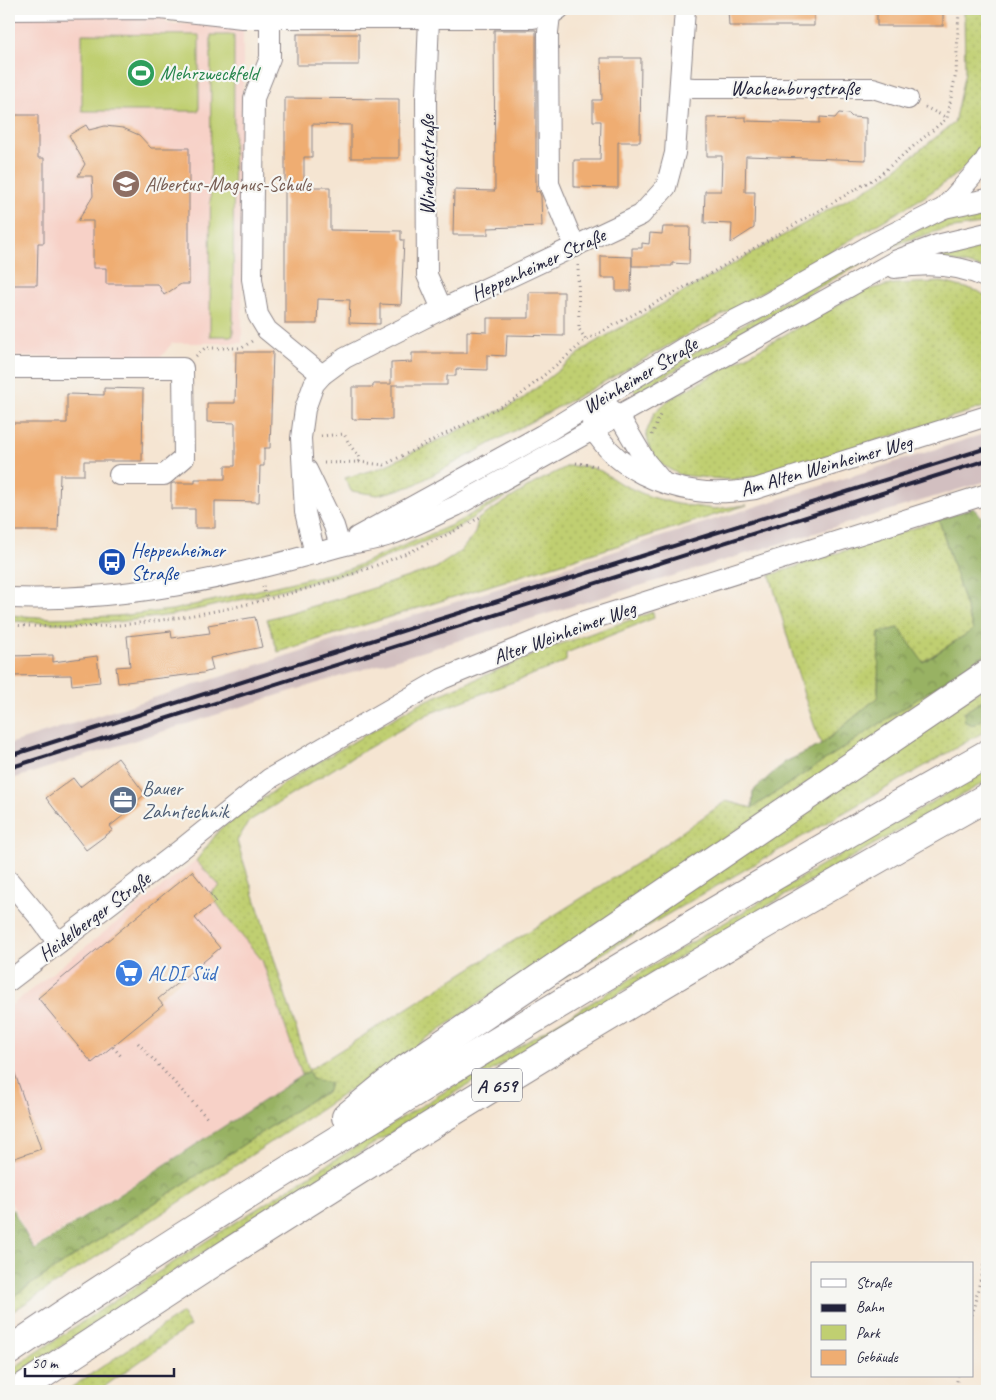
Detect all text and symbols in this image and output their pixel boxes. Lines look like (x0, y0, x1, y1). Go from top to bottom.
sports icon: Mehrzweckfeld (126, 58, 156, 88)
place label: Mehrzweckfeld (160, 61, 262, 86)
street label: Wachenburgstraße (730, 76, 861, 101)
street label: Windeckstraße (415, 113, 440, 215)
school or university icon: Albertus-Magnus-Schule (111, 169, 141, 199)
place label: Albertus-Magnus-Schule (145, 172, 312, 197)
street label: Heppenheimer Straße (467, 222, 611, 306)
street label: Weinheimer Straße (578, 331, 703, 419)
street label: Am Alten Weinheimer Weg (737, 428, 917, 502)
place label: Heppenheimer Straße (131, 538, 227, 586)
bus stop icon: Heppenheimer Straße (97, 547, 127, 577)
street label: Alter Weinheimer Weg (490, 595, 640, 670)
place label: Bauer Zahntechnik (142, 776, 230, 824)
office icon: Bauer Zahntechnik (108, 785, 138, 815)
street label: Heidelberger Straße (33, 865, 156, 967)
supermarket icon: ALDI Süd (114, 958, 144, 988)
place label: ALDI Süd (148, 961, 219, 986)
road number: A 659 (472, 1068, 522, 1102)
legend (811, 1262, 974, 1378)
text: Straße (856, 1274, 892, 1293)
text: Bahn (856, 1298, 884, 1317)
text: Park (856, 1324, 881, 1343)
scale bar (25, 1345, 174, 1377)
text: Gebäude (856, 1348, 899, 1367)
text: 50 m (32, 1354, 59, 1373)

